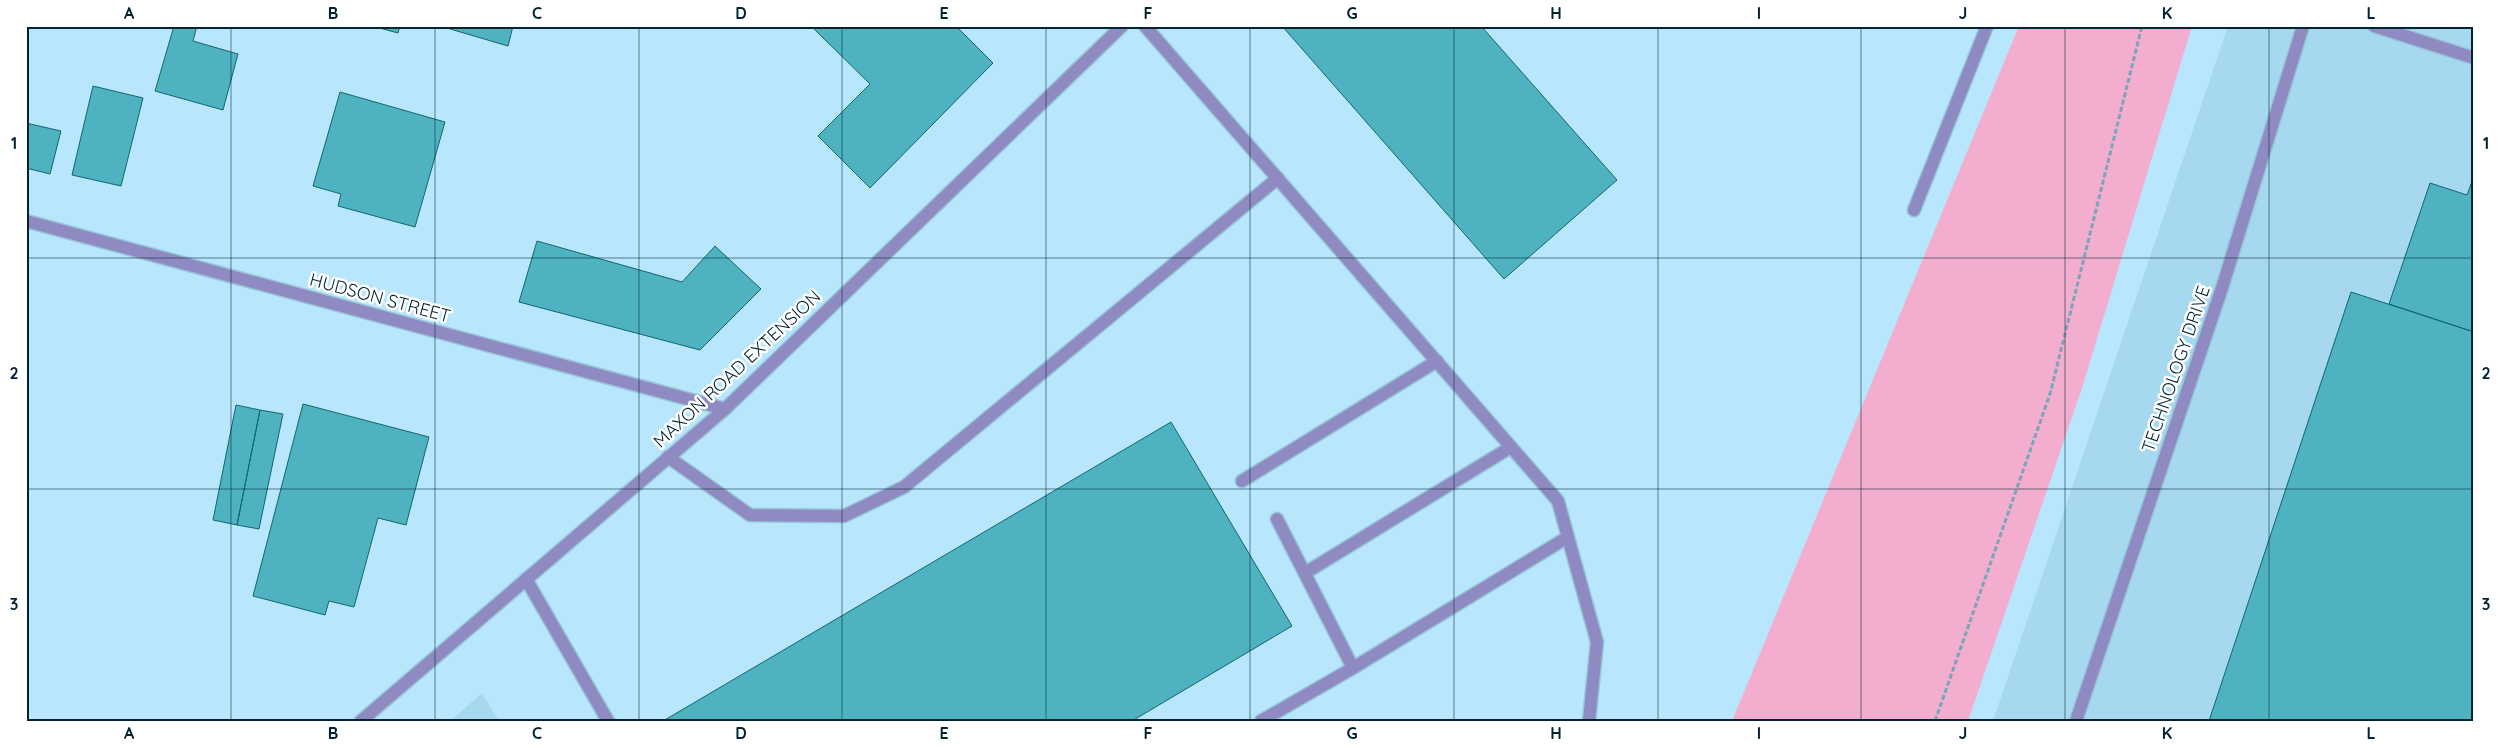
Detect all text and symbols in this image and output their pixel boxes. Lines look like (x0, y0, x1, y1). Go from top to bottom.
text: A (124, 3, 135, 23)
text: B (328, 3, 338, 23)
text: C (532, 3, 542, 23)
text: D (735, 3, 747, 23)
text: E (939, 3, 949, 23)
text: F (1144, 3, 1153, 23)
text: G (1346, 3, 1358, 23)
text: H (1550, 3, 1562, 23)
text: I (1757, 3, 1761, 23)
text: J (1959, 3, 1967, 23)
text: K (2162, 3, 2172, 23)
text: L (2367, 3, 2376, 23)
text: 1 (11, 133, 17, 153)
text: 1 (2483, 133, 2489, 153)
street label: HUDSON STREET (307, 268, 453, 327)
street label: TECHNOLOGY DRIVE (2136, 283, 2215, 455)
street label: MAXON ROAD EXTENSION (648, 285, 825, 452)
text: 2 (9, 363, 19, 383)
text: 2 (2481, 363, 2491, 383)
text: 3 (10, 594, 18, 614)
text: 3 (2482, 594, 2490, 614)
text: A (124, 723, 135, 743)
text: B (328, 723, 338, 743)
text: C (532, 723, 542, 743)
text: D (735, 723, 747, 743)
text: E (939, 723, 949, 743)
text: F (1144, 723, 1153, 743)
text: G (1346, 723, 1358, 743)
text: H (1550, 723, 1562, 743)
text: I (1757, 723, 1761, 743)
text: J (1959, 723, 1967, 743)
text: K (2162, 723, 2172, 743)
text: L (2367, 723, 2376, 743)

